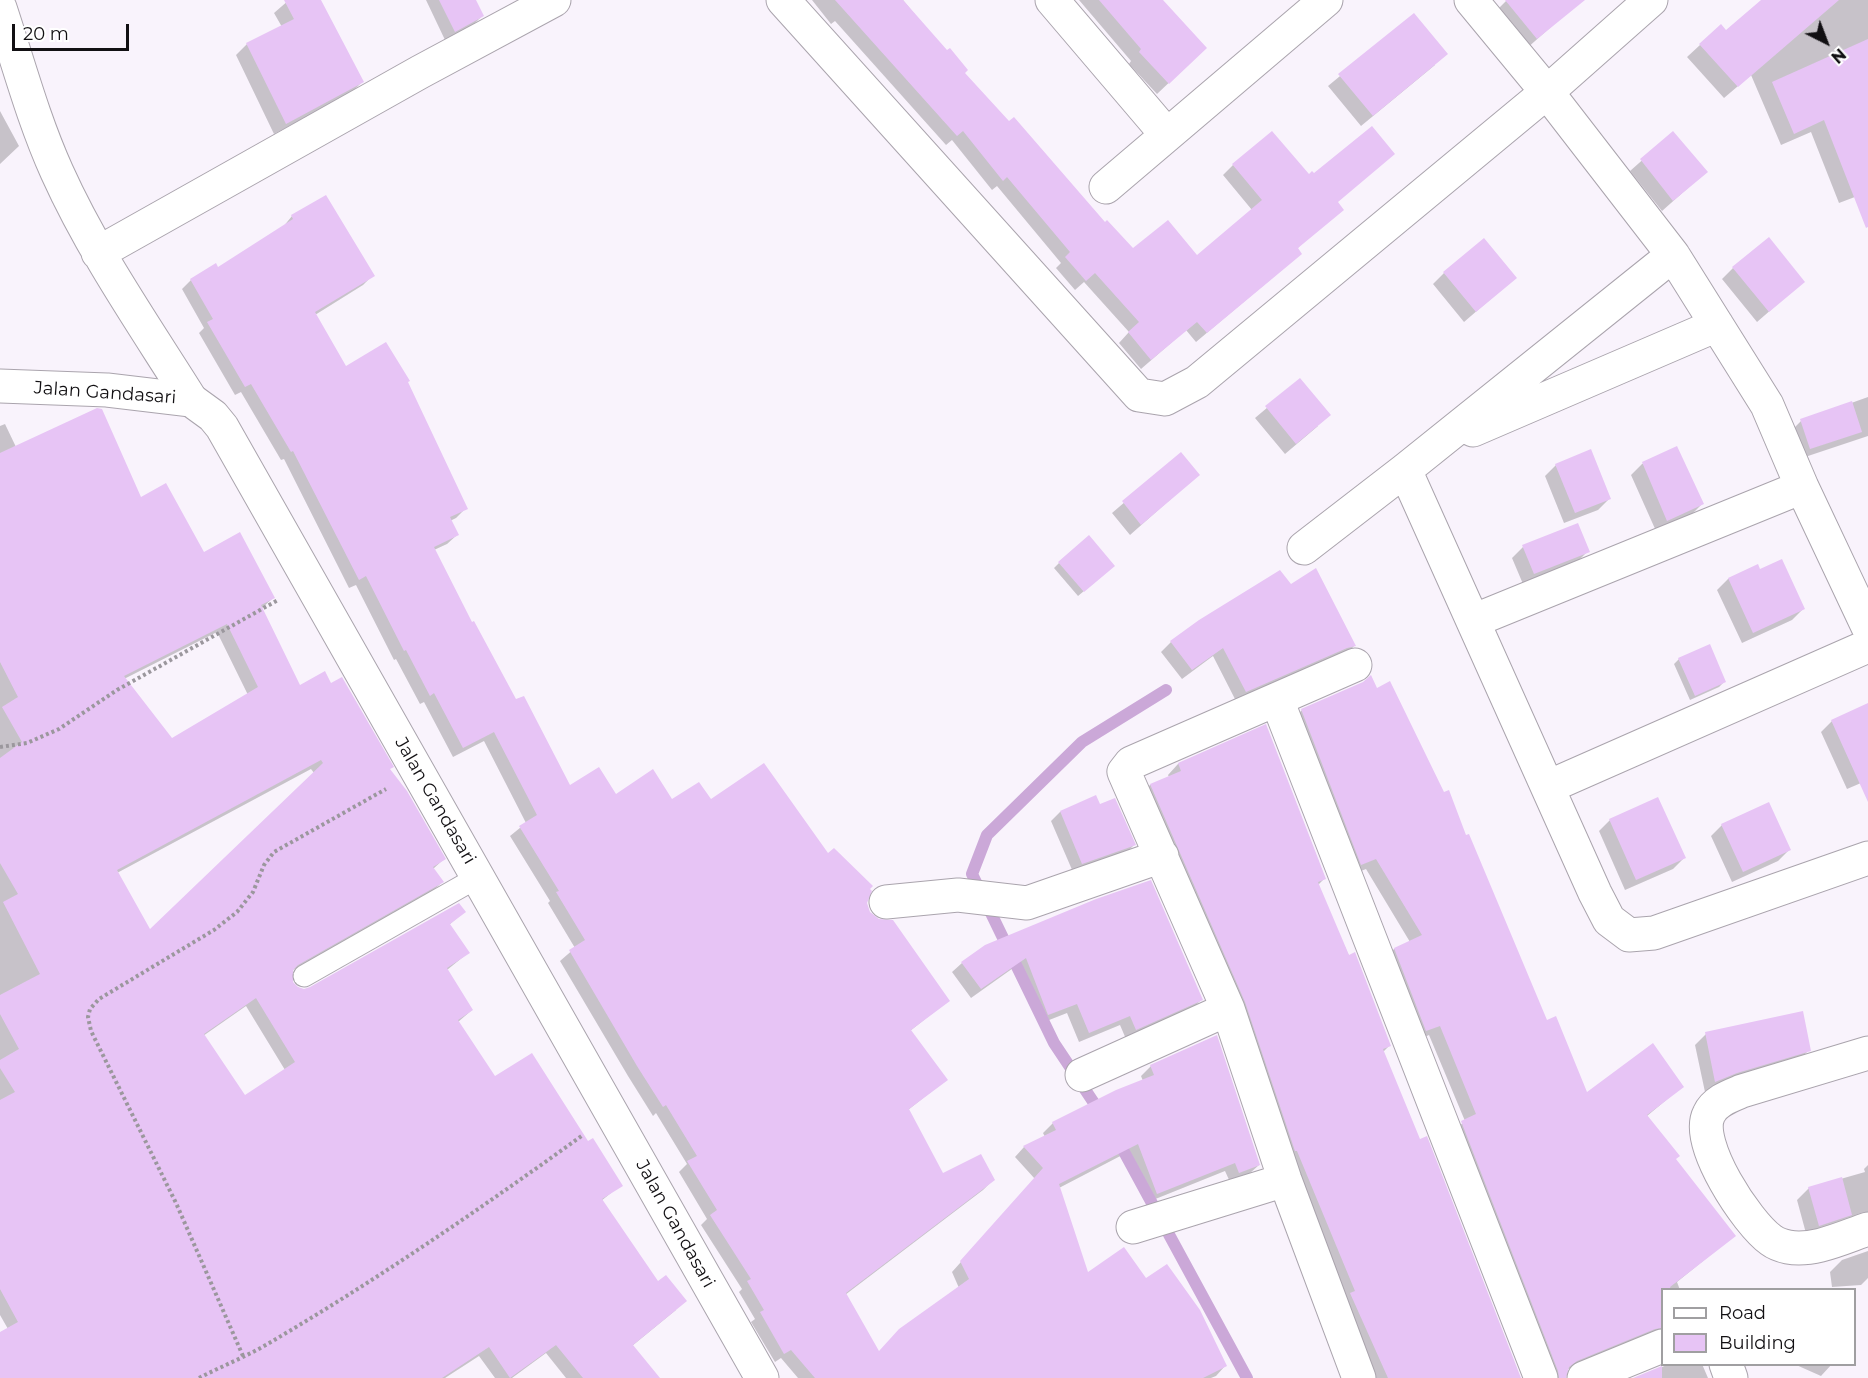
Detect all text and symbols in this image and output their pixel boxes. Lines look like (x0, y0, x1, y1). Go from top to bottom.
scale bar (15, 12, 132, 50)
north arrow (1796, 12, 1856, 72)
text: 20 m (23, 23, 69, 45)
text: N (1827, 44, 1850, 67)
street label: Jalan Gandasari (33, 377, 177, 409)
street label: Jalan Gandasari (390, 734, 480, 868)
street label: Jalan Gandasari (631, 1156, 719, 1292)
legend (1661, 1288, 1856, 1366)
text: Road (1719, 1302, 1766, 1324)
text: Building (1719, 1332, 1796, 1354)

